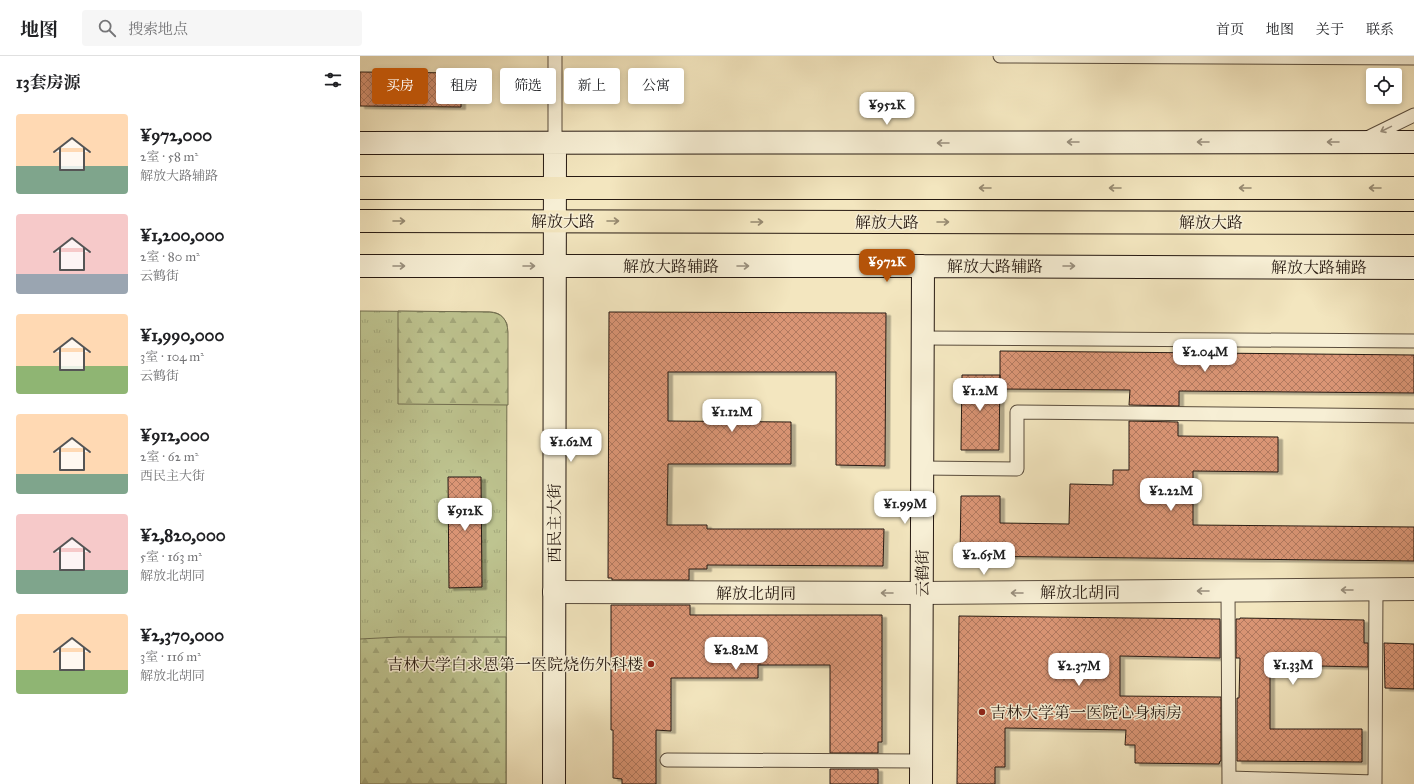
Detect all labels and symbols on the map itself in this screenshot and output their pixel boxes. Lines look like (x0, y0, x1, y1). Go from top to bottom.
pin: ¥952K (859, 92, 915, 126)
one-way arrow (1381, 126, 1393, 133)
one-way arrow (1067, 138, 1080, 146)
one-way arrow (1197, 138, 1210, 146)
one-way arrow (1327, 138, 1340, 146)
one-way arrow (937, 139, 950, 147)
one-way arrow (979, 184, 992, 192)
one-way arrow (1109, 184, 1122, 192)
one-way arrow (1239, 184, 1252, 192)
one-way arrow (1369, 184, 1382, 192)
street label: 解放大路 (531, 212, 595, 231)
street label: 解放大路 (855, 213, 919, 232)
street label: 解放大路 (1179, 213, 1243, 232)
one-way arrow (392, 217, 405, 225)
one-way arrow (606, 217, 619, 225)
one-way arrow (750, 218, 763, 225)
one-way arrow (936, 218, 949, 226)
pin: ¥972K (859, 249, 915, 283)
street label: 解放大路辅路 (623, 257, 719, 276)
street label: 解放大路辅路 (947, 257, 1043, 276)
street label: 解放大路辅路 (1271, 258, 1367, 277)
one-way arrow (392, 262, 405, 270)
one-way arrow (522, 262, 535, 270)
one-way arrow (736, 262, 749, 270)
one-way arrow (1062, 262, 1075, 270)
pin: ¥2.04M (1172, 339, 1238, 373)
pin: ¥1.2M (952, 378, 1008, 412)
pin: ¥1.12M (699, 399, 765, 433)
pin: ¥1.62M (538, 429, 604, 463)
pin: ¥2.22M (1138, 478, 1204, 512)
street label: 西民主大街 (545, 483, 564, 563)
pin: ¥1.99M (872, 491, 938, 525)
pin: ¥912K (437, 498, 493, 532)
pin: ¥2.65M (951, 542, 1017, 576)
street label: 云鹤街 (913, 549, 932, 597)
street label: 解放北胡同 (1040, 583, 1120, 602)
street label: 解放北胡同 (716, 584, 796, 603)
one-way arrow (1341, 586, 1354, 594)
one-way arrow (1197, 587, 1210, 595)
one-way arrow (881, 589, 894, 597)
one-way arrow (1011, 589, 1024, 597)
pin: ¥2.82M (703, 637, 769, 671)
pin: ¥1.33M (1260, 652, 1326, 686)
pin: ¥2.37M (1046, 653, 1112, 687)
place label: 吉林大学白求恩第一医院烧伤外科楼 (387, 655, 643, 674)
marker: 吉林大学白求恩第一医院烧伤外科楼 (646, 659, 656, 669)
place label: 吉林大学第一医院心身病房 (990, 703, 1182, 722)
marker: 吉林大学第一医院心身病房 (977, 707, 987, 717)

